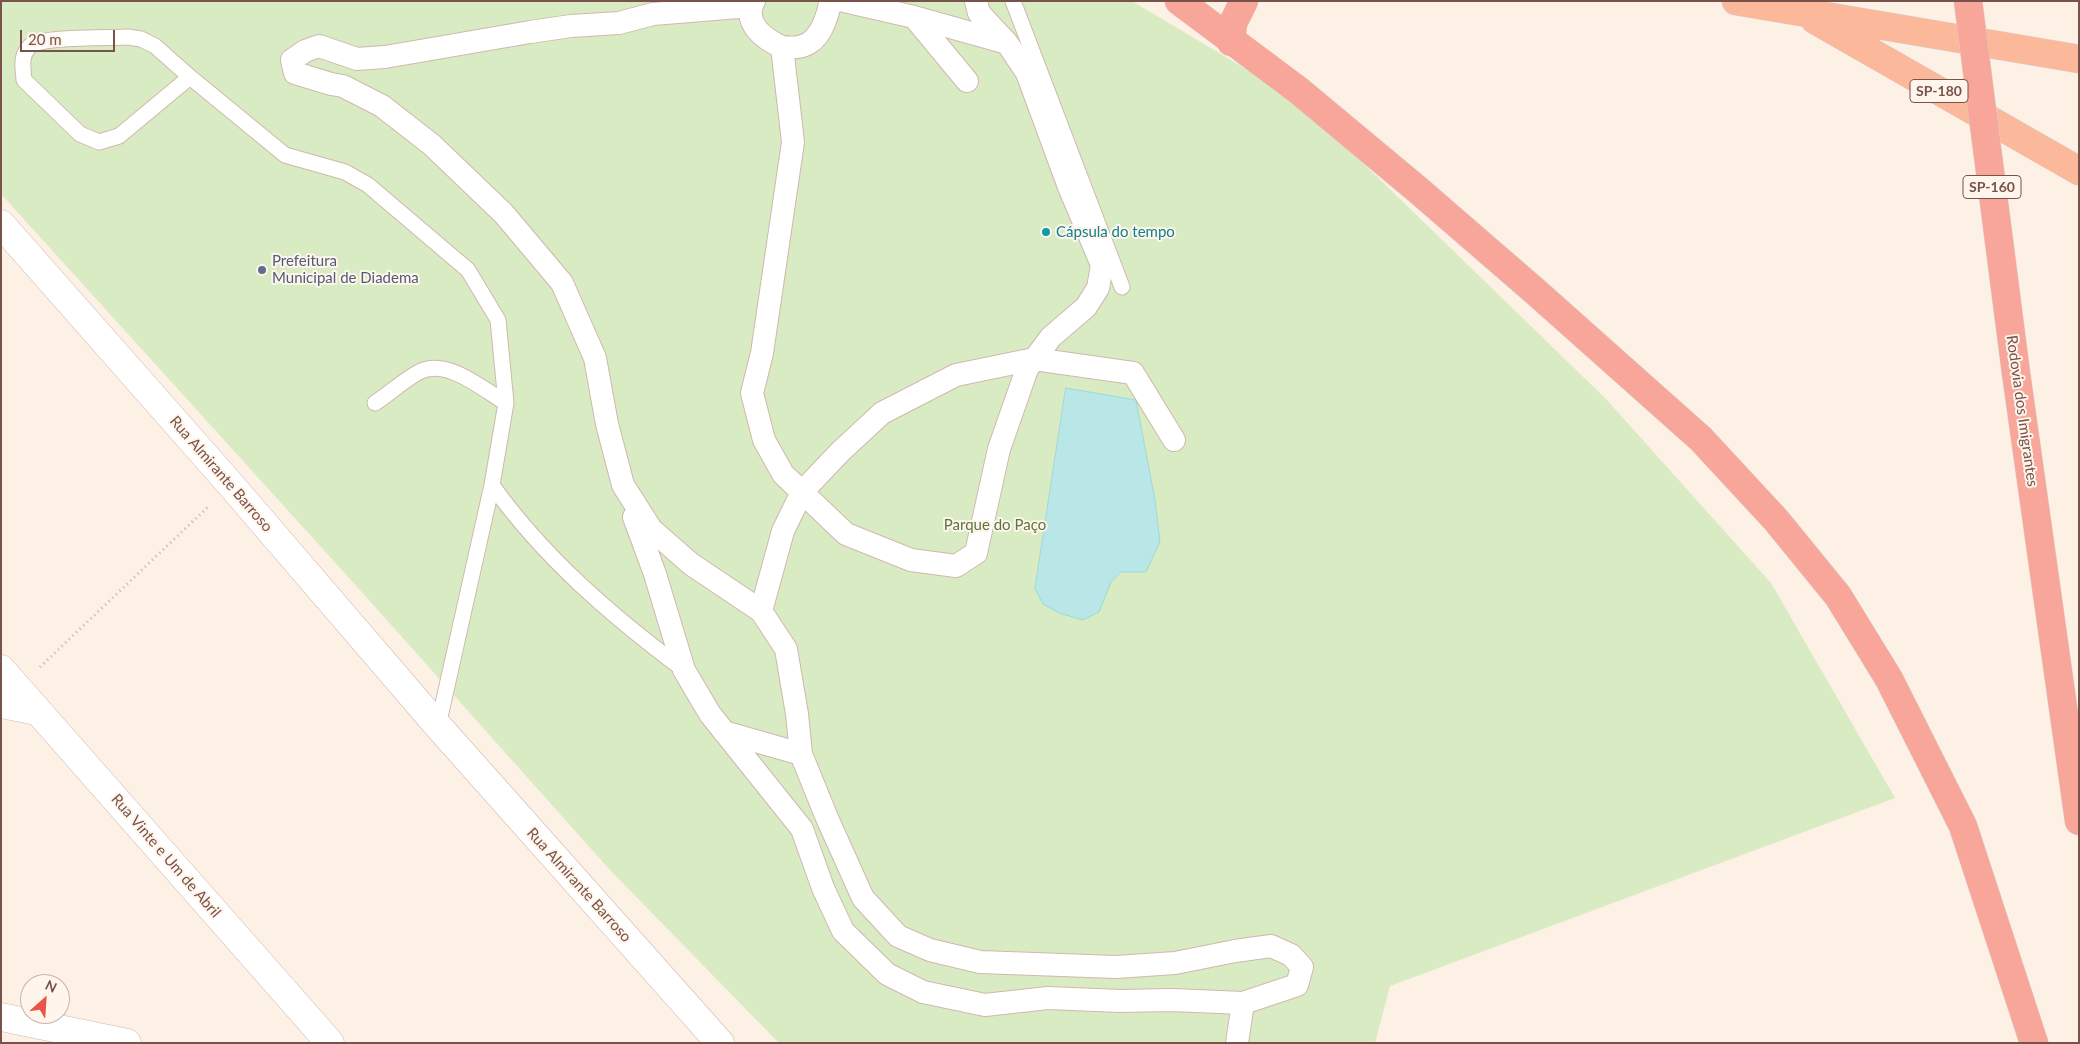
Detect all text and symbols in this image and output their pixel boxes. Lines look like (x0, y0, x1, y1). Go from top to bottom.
scale bar (22, 20, 118, 52)
text: 20 m (28, 30, 62, 48)
road number: SP-180 (1910, 80, 1968, 102)
road number: SP-160 (1963, 176, 2021, 198)
place label: Cápsula do tempo (1056, 223, 1175, 241)
marker: Cápsula do tempo (1040, 226, 1052, 238)
place label: Prefeitura Municipal de Diadema (272, 252, 419, 287)
marker: Prefeitura Municipal de Diadema (256, 264, 268, 276)
street label: Rodovia dos Imigrantes (2002, 334, 2042, 488)
street label: Rua Almirante Barroso (166, 412, 276, 536)
park label: Parque do Paço (944, 516, 1046, 534)
street label: Rua Vinte e Um de Abril (107, 791, 225, 921)
street label: Rua Almirante Barroso (523, 824, 635, 946)
north arrow (20, 974, 70, 1024)
text: N (43, 976, 60, 996)

